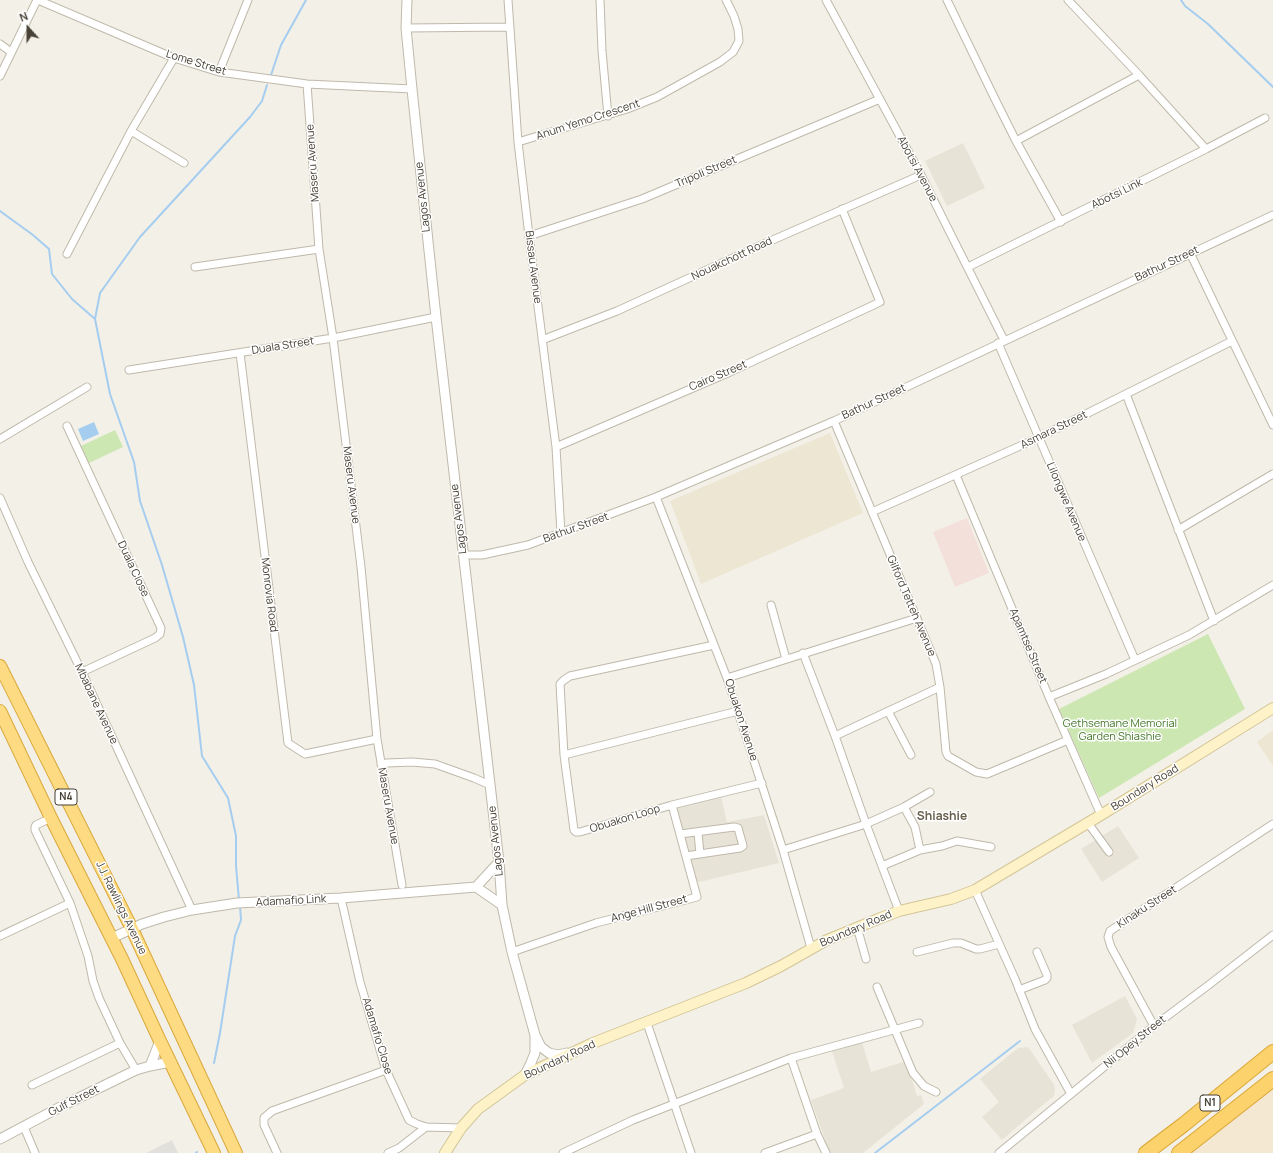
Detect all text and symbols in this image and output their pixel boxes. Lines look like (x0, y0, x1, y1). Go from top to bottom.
north arrow (8, 8, 48, 48)
text: N (17, 8, 30, 25)
street label: Lome Street (164, 48, 228, 78)
street label: Anum Yemo Crescent (535, 97, 641, 143)
street label: Maseru Avenue (304, 124, 322, 202)
street label: Abotsi Avenue (894, 134, 940, 204)
street label: Tripoli Street (673, 153, 739, 191)
street label: Lagos Avenue (413, 161, 433, 233)
street label: Abotsi Link (1089, 176, 1145, 212)
street label: Bissau Avenue (522, 230, 544, 304)
street label: Nouakchott Road (690, 235, 774, 283)
street label: Bathur Street (1133, 243, 1201, 285)
street label: Duala Street (251, 335, 315, 357)
street label: Cairo Street (687, 358, 749, 394)
street label: Bathur Street (840, 381, 908, 423)
street label: Asmara Street (1019, 408, 1089, 452)
street label: Maseru Avenue (340, 446, 362, 524)
street label: Lilongwe Avenue (1043, 460, 1089, 544)
street label: Lagos Avenue (448, 483, 470, 555)
street label: Bathur Street (541, 510, 611, 546)
street label: Duala Close (114, 539, 152, 599)
street label: Gilford Tetteh Avenue (884, 553, 938, 659)
street label: Monrovia Road (258, 557, 280, 633)
street label: Apamtse Street (1006, 607, 1050, 685)
street label: Mbabane Avenue (72, 662, 120, 746)
street label: Obuakon Avenue (722, 677, 760, 763)
park label: Gethsemane Memorial Garden Shiashie (1063, 717, 1177, 743)
street label: Boundary Road (1109, 762, 1181, 814)
street label: Maseru Avenue (375, 766, 401, 846)
road number: N4 (55, 789, 77, 805)
street label: Obuakon Loop (588, 802, 662, 836)
street label: Lagos Avenue (486, 805, 506, 877)
district label: Shiashie (917, 810, 967, 824)
street label: J.J. Rawlings Avenue (93, 859, 149, 957)
street label: Kinaku Street (1115, 883, 1179, 931)
street label: Ange Hill Street (609, 892, 689, 926)
street label: Adamafio Link (255, 893, 327, 909)
street label: Boundary Road (818, 908, 894, 950)
street label: Adamafio Close (359, 996, 395, 1076)
street label: Nii Opey Street (1101, 1013, 1169, 1071)
street label: Boundary Road (522, 1038, 598, 1082)
street label: Gulf Street (46, 1083, 102, 1119)
road number: N1 (1200, 1095, 1220, 1111)

